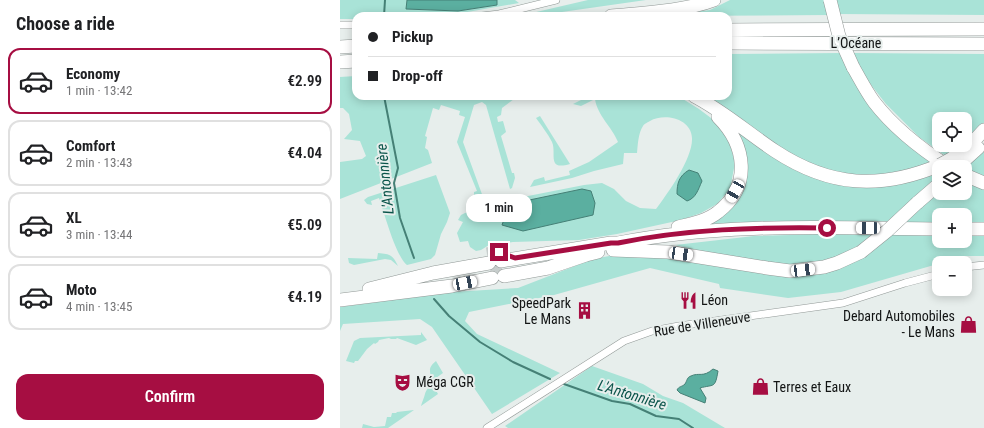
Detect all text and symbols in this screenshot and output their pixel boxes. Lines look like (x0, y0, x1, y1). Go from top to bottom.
text: Choose a ride (16, 13, 115, 34)
text: Pickup (392, 28, 433, 46)
street label: L’Océane (831, 35, 882, 51)
icon: car (18, 63, 54, 99)
text: Economy (66, 65, 120, 83)
text: Drop-off (392, 67, 443, 85)
text: €2.99 (288, 72, 322, 90)
text: 1 min · 13:42 (66, 83, 132, 98)
map controls (932, 112, 972, 296)
button: locate (932, 112, 972, 152)
icon: car (18, 135, 54, 171)
text: Comfort (66, 137, 115, 155)
water label: L'Antonnière (372, 143, 398, 215)
text: €4.04 (288, 144, 322, 162)
text: 2 min · 13:43 (66, 155, 132, 170)
button: layers (932, 160, 972, 200)
car (724, 178, 746, 204)
callout: 1 min (466, 194, 532, 222)
text: 1 min (485, 200, 513, 215)
icon: car (18, 207, 54, 243)
button: + (932, 208, 972, 248)
text: XL (66, 209, 82, 227)
text: €5.09 (288, 216, 322, 234)
route start (818, 219, 836, 237)
car (856, 222, 880, 234)
text: 3 min · 13:44 (66, 227, 132, 242)
route end (490, 243, 508, 261)
car (668, 246, 694, 262)
button: − (932, 256, 972, 296)
car (790, 263, 816, 277)
car (452, 275, 478, 291)
icon: car (18, 279, 54, 315)
text: Moto (66, 281, 97, 299)
text: €4.19 (288, 288, 322, 306)
restaurant icon: Léon (678, 290, 698, 310)
place label: Léon (701, 292, 728, 308)
place label: SpeedPark Le Mans (512, 295, 572, 327)
text: 4 min · 13:45 (66, 299, 132, 314)
building icon: SpeedPark Le Mans (574, 301, 594, 321)
street label: Rue de Villeneuve (653, 308, 752, 340)
place label: Debard Automobiles - Le Mans (843, 308, 955, 340)
shop icon: Debard Automobiles - Le Mans (958, 314, 978, 334)
theatre icon: Méga CGR (393, 372, 413, 392)
button: Confirm (16, 374, 324, 420)
place label: Méga CGR (416, 374, 474, 390)
water label: L'Antonnière (595, 376, 669, 414)
shop icon: Terres et Eaux (750, 377, 770, 397)
place label: Terres et Eaux (773, 379, 851, 395)

